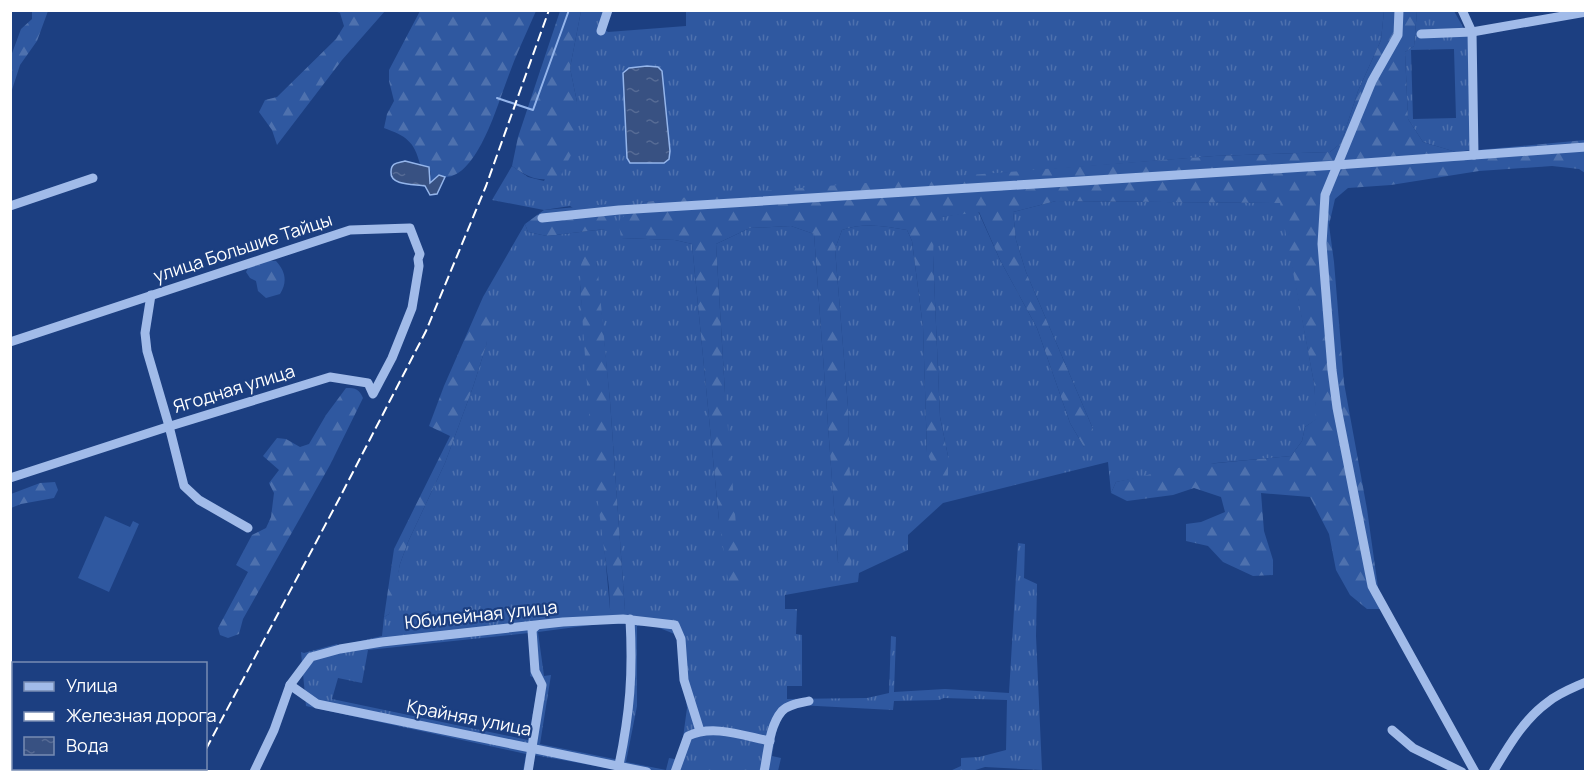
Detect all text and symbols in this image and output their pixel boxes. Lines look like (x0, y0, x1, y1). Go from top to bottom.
street label: улица Большие Тайцы (150, 207, 335, 287)
street label: Ягодная улица (170, 358, 297, 418)
street label: Юбилейная улица (403, 594, 558, 634)
legend (12, 662, 207, 770)
text: Улица (66, 673, 118, 697)
street label: Крайняя улица (405, 693, 534, 741)
text: Железная дорога (66, 703, 217, 727)
text: Вода (66, 733, 108, 757)

